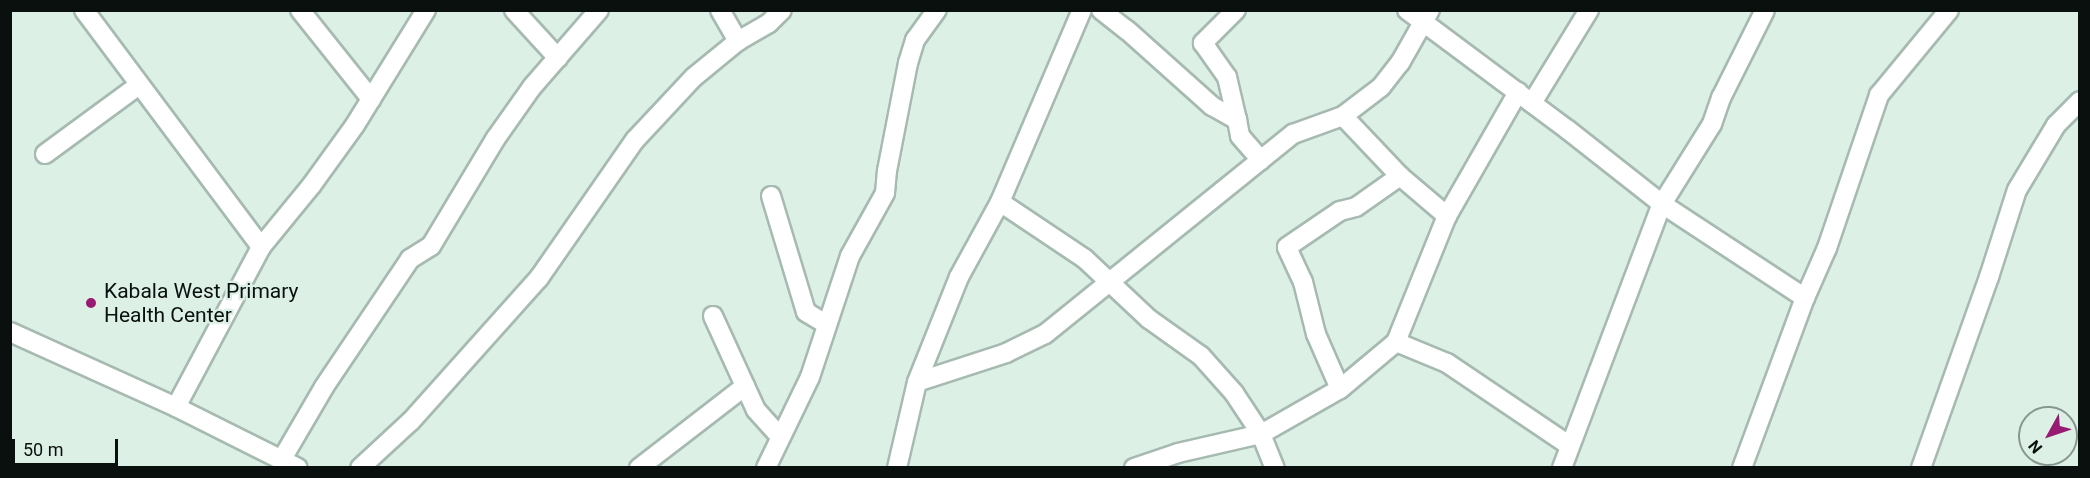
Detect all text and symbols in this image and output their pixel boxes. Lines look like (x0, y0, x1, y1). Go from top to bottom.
place label: Kabala West Primary Health Center (104, 278, 298, 328)
marker: Kabala West Primary Health Center (82, 294, 100, 312)
north arrow (2018, 406, 2078, 466)
scale bar (15, 427, 122, 465)
text: N (2024, 436, 2046, 457)
text: 50 m (23, 439, 63, 460)

